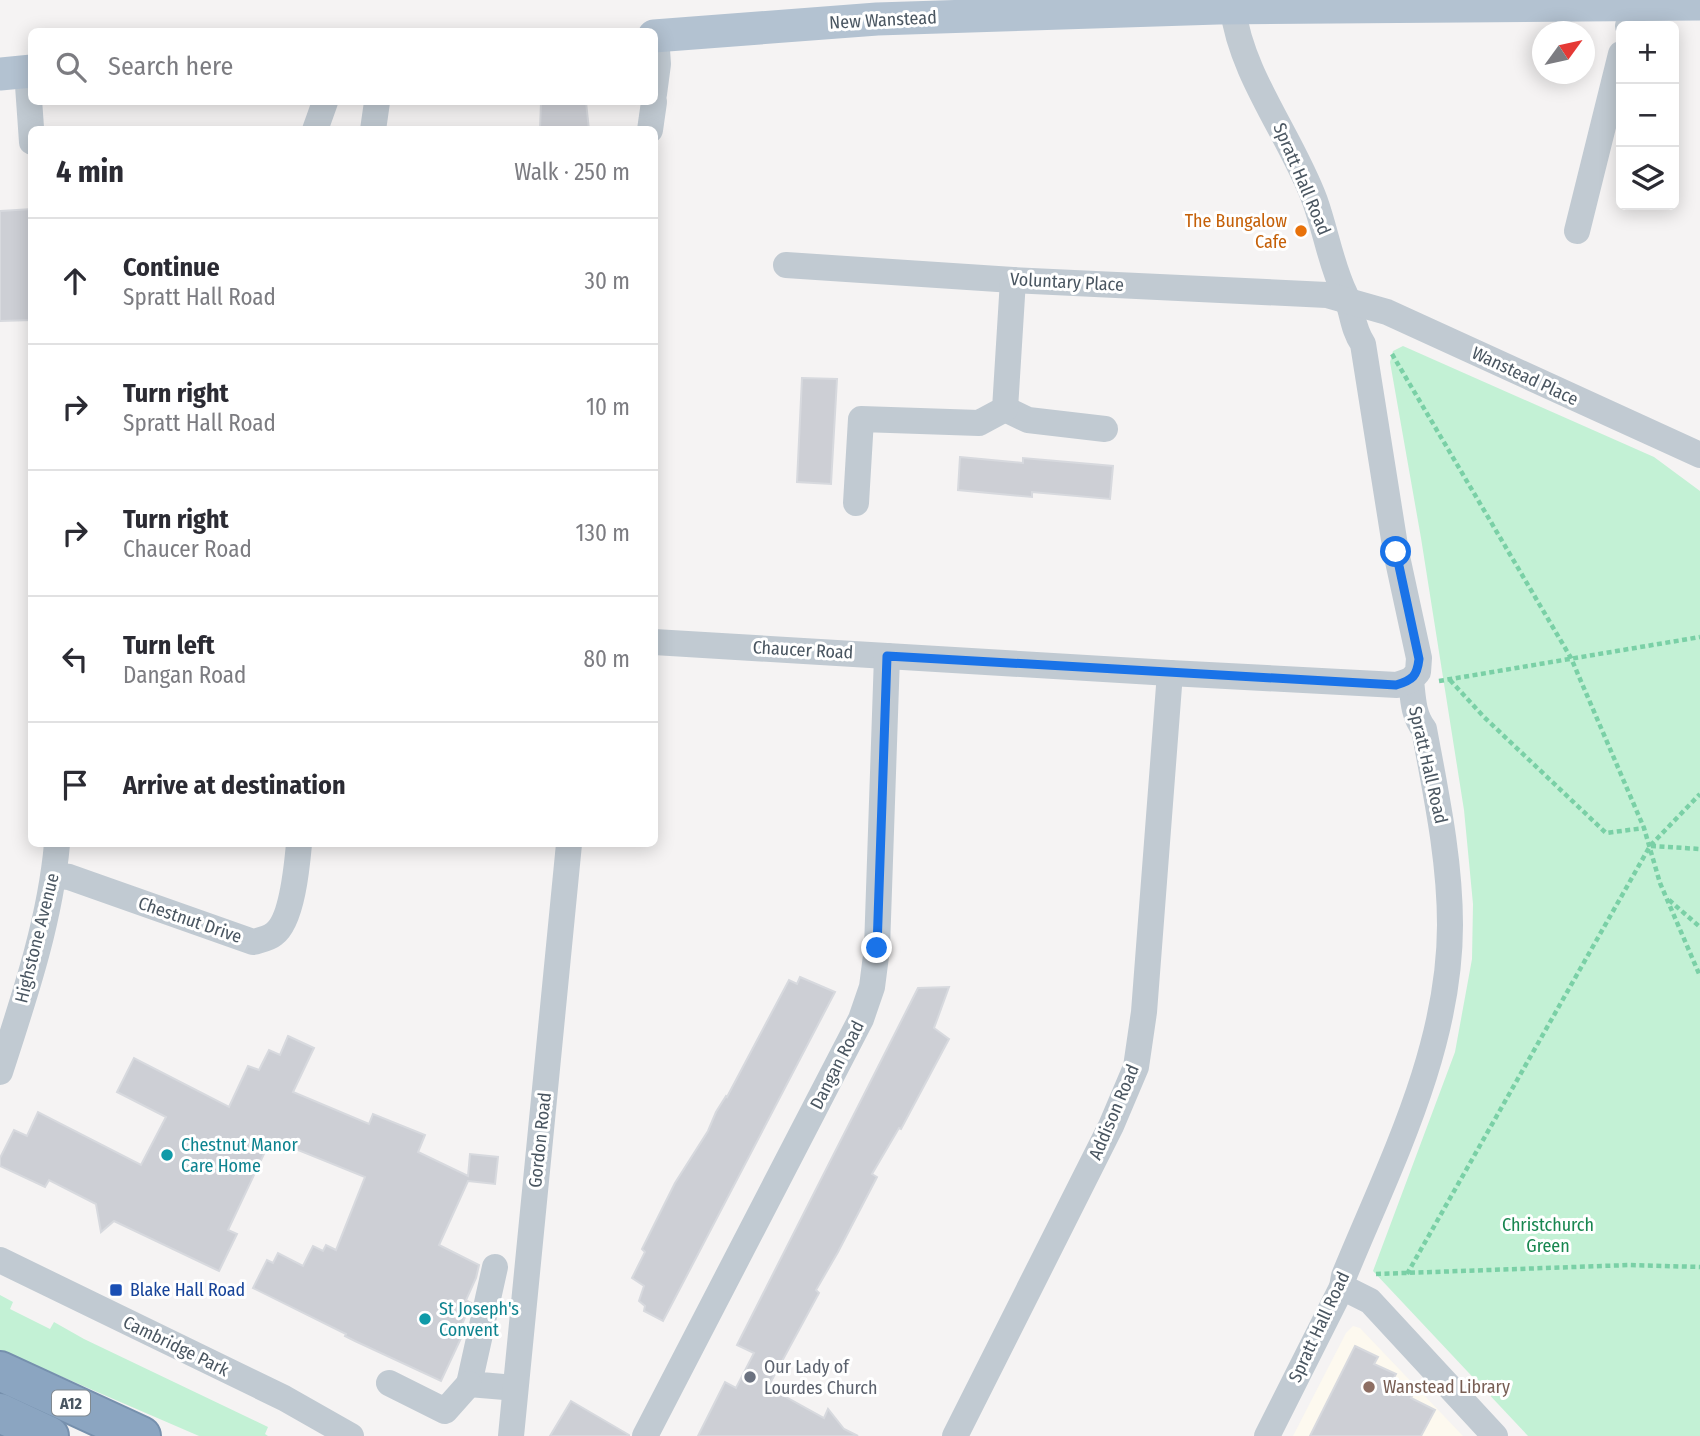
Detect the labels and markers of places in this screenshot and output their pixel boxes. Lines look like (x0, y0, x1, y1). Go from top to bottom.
place label: The Bungalow Cafe (1185, 210, 1287, 253)
marker: The Bungalow Cafe (1293, 223, 1309, 239)
place label: Chestnut Manor Care Home (181, 1134, 299, 1177)
marker: Chestnut Manor Care Home (159, 1147, 175, 1163)
place label: Blake Hall Road (130, 1279, 245, 1301)
marker: Blake Hall Road (108, 1282, 124, 1298)
place label: St Joseph's Convent (439, 1298, 519, 1341)
marker: St Joseph's Convent (417, 1311, 433, 1327)
place label: Our Lady of Lourdes Church (764, 1356, 878, 1399)
marker: Our Lady of Lourdes Church (742, 1369, 758, 1385)
place label: Wanstead Library (1383, 1376, 1510, 1398)
marker: Wanstead Library (1361, 1379, 1377, 1395)

